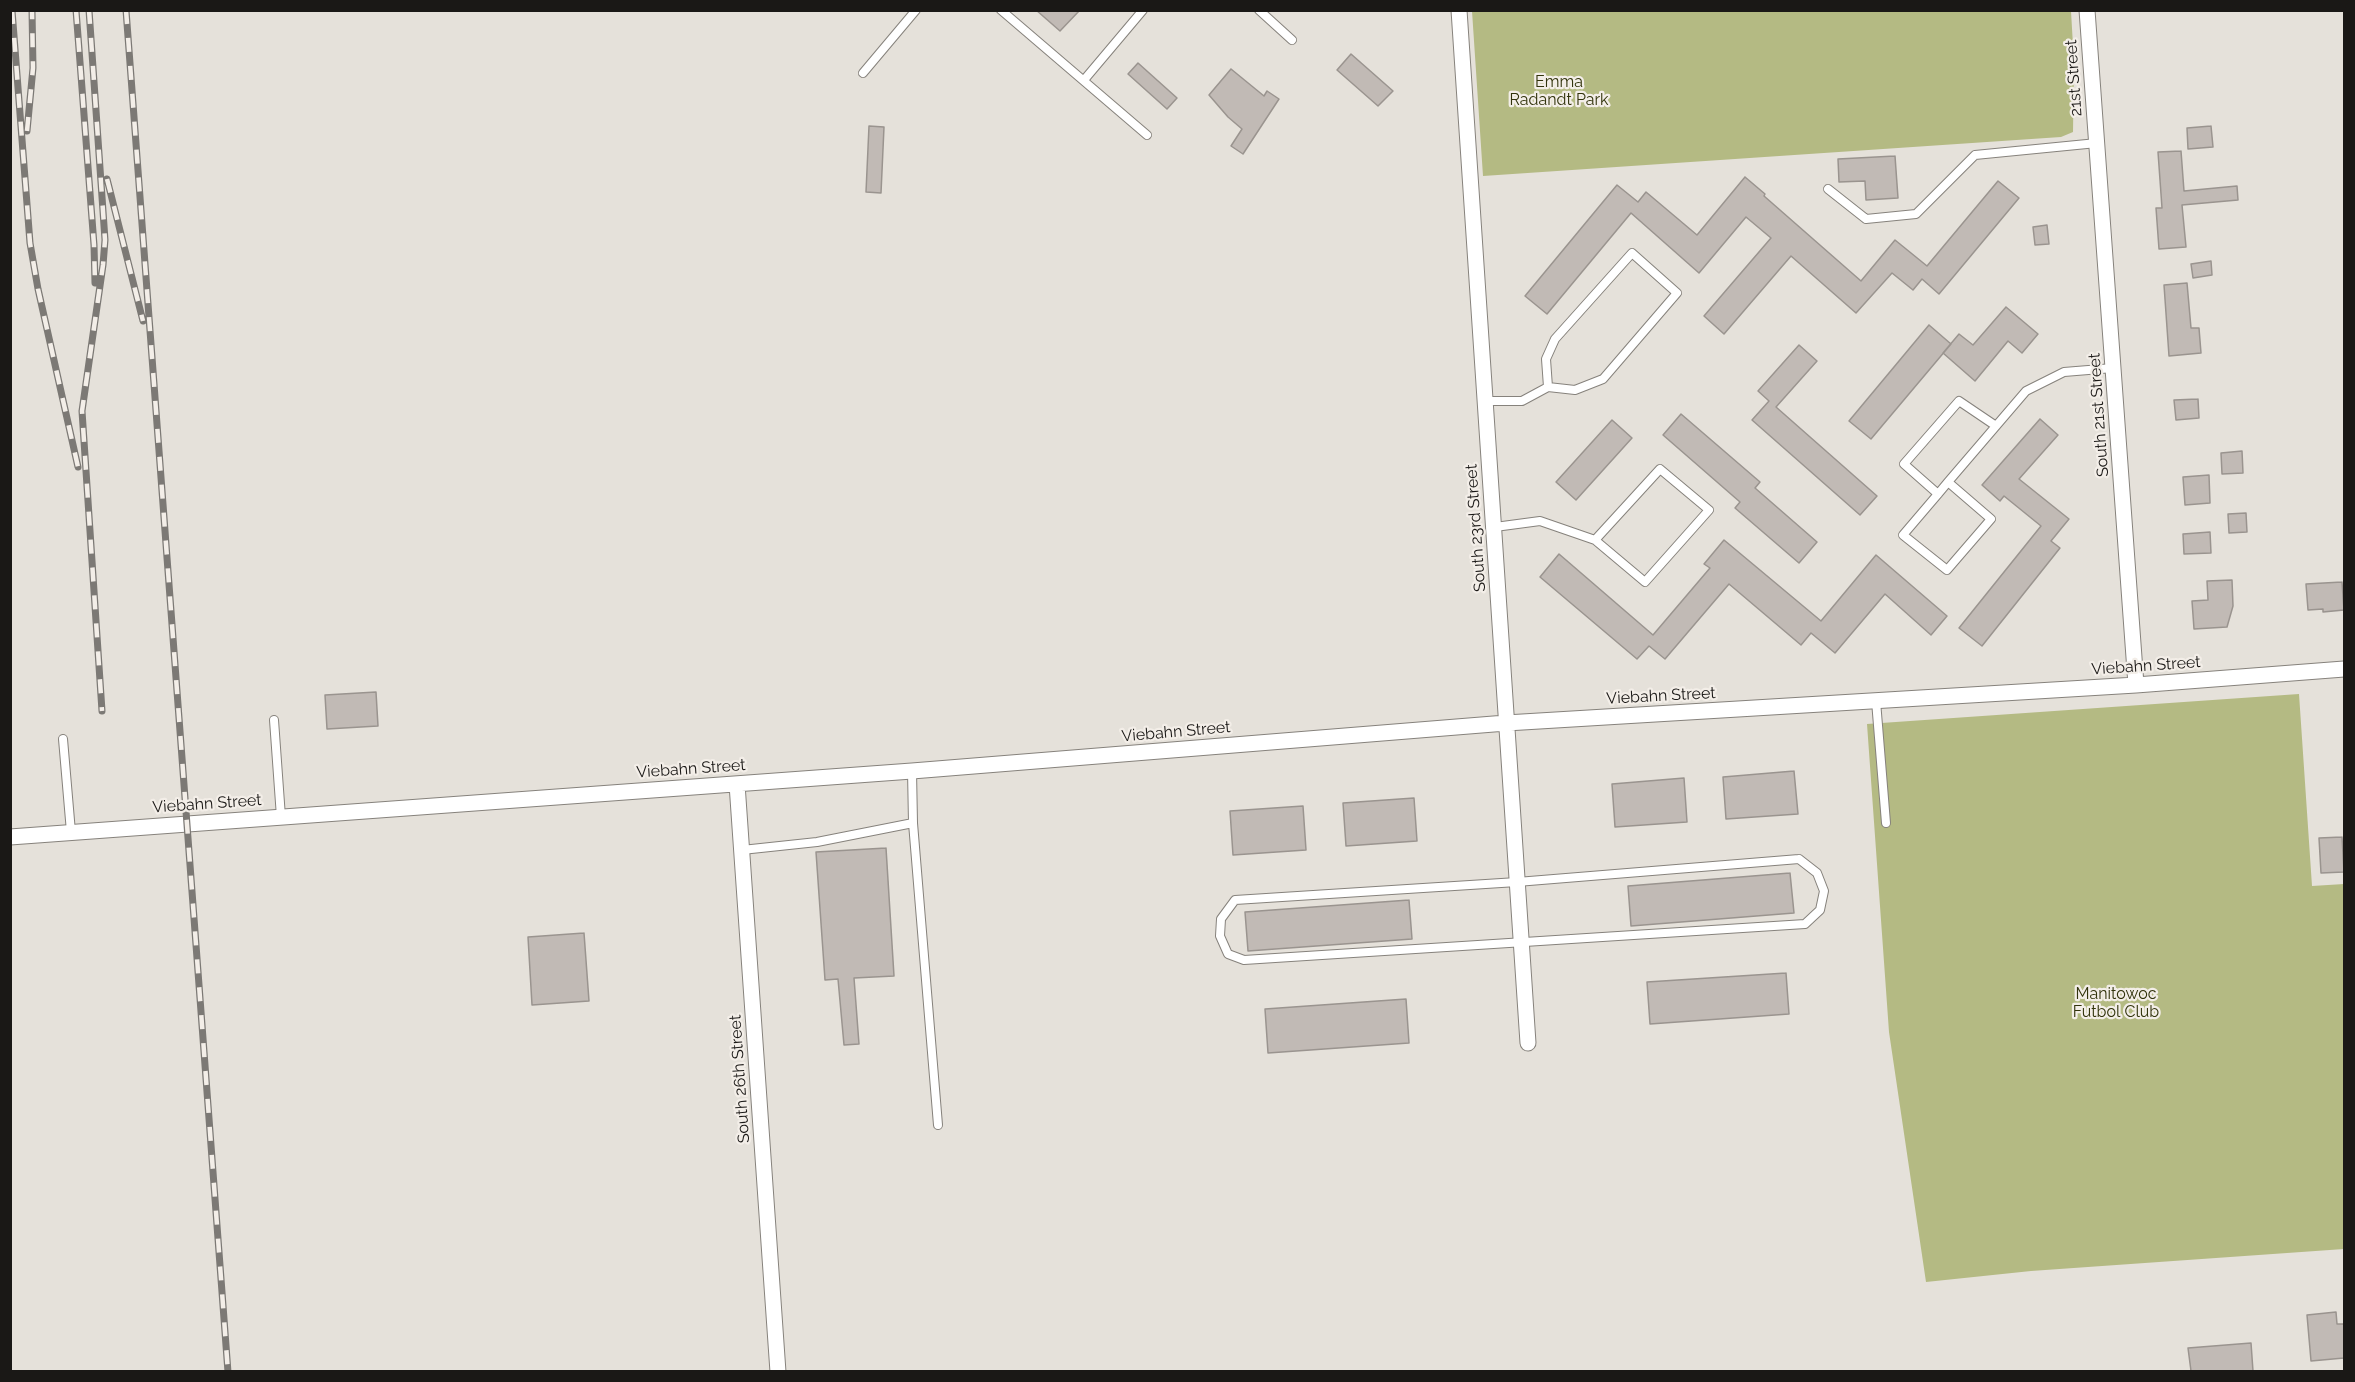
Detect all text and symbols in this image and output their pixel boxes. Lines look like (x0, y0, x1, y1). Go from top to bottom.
street label: 21st Street (2062, 39, 2086, 117)
park label: Emma Radandt Park (1509, 72, 1609, 110)
street label: South 21st Street (2085, 352, 2113, 478)
street label: South 23rd Street (1462, 463, 1490, 593)
street label: Viebahn Street (2091, 653, 2201, 679)
street label: Viebahn Street (1606, 684, 1716, 708)
street label: Viebahn Street (1121, 718, 1231, 746)
street label: Viebahn Street (636, 756, 746, 782)
street label: Viebahn Street (152, 791, 262, 817)
park label: Manitowoc Futbol Club (2073, 984, 2159, 1022)
street label: South 26th Street (726, 1014, 754, 1144)

